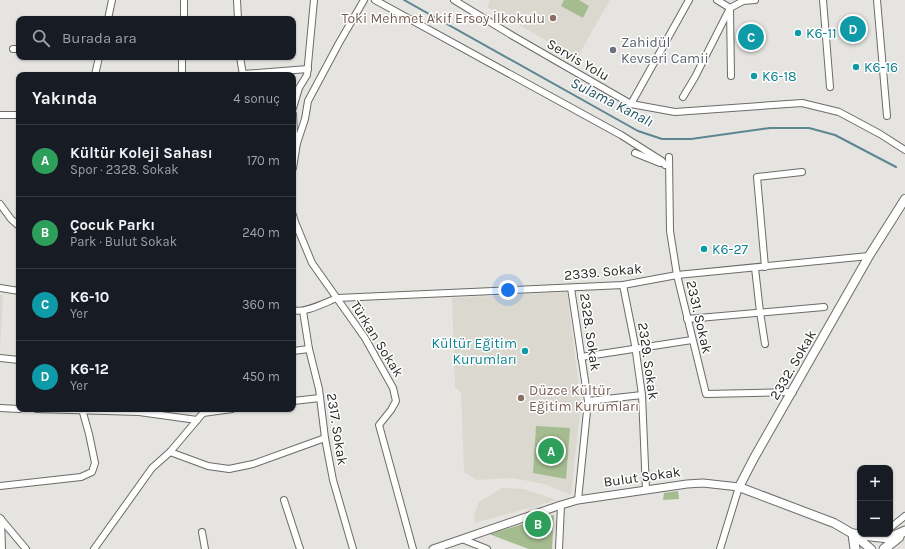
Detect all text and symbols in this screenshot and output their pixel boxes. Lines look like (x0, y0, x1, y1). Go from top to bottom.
place label: Toki Mehmet Akif Ersoy İlkokulu (342, 10, 545, 27)
marker: Toki Mehmet Akif Ersoy İlkokulu (548, 13, 558, 23)
pin: D (840, 14, 866, 44)
search box (16, 16, 296, 60)
pin: C (738, 22, 764, 52)
place label: K6-11 (806, 25, 837, 42)
icon: search (30, 27, 52, 49)
marker: K6-11 (793, 28, 803, 38)
text: Burada ara (62, 29, 137, 47)
place label: Zahidül Kevseri Camii (621, 34, 709, 67)
street label: Servis Yolu (544, 35, 612, 85)
marker: Zahidül Kevseri Camii (608, 45, 618, 55)
place label: K6-16 (864, 59, 898, 76)
marker: K6-16 (851, 62, 861, 72)
place label: K6-18 (762, 68, 797, 85)
marker: K6-18 (749, 71, 759, 81)
water label: Sulama Kanalı (568, 73, 656, 131)
text: Yakında (32, 88, 97, 108)
text: 4 sonuç (233, 91, 280, 106)
text: Kültür Koleji Sahası (70, 144, 213, 162)
text: A (41, 153, 49, 168)
text: 170 m (247, 153, 280, 168)
text: Spor · 2328. Sokak (70, 162, 179, 177)
text: Çocuk Parkı (70, 216, 155, 234)
text: B (41, 225, 49, 240)
text: 240 m (242, 225, 280, 240)
text: Park · Bulut Sokak (70, 234, 177, 249)
place label: K6-27 (712, 241, 749, 258)
marker: K6-27 (699, 244, 709, 254)
street label: 2339. Sokak (563, 260, 643, 284)
street label: 2331. Sokak (682, 279, 716, 355)
your location (498, 280, 518, 300)
text: K6-10 (70, 288, 109, 306)
street label: 2328. Sokak (576, 292, 604, 372)
text: C (41, 297, 49, 312)
text: 360 m (242, 297, 280, 312)
street label: Türkan Sokak (347, 298, 407, 380)
text: Yer (70, 306, 88, 321)
street label: 2329. Sokak (634, 321, 662, 401)
street label: 2332. Sokak (766, 327, 820, 403)
place label: Kültür Eğitim Kurumları (431, 335, 517, 368)
marker: Kültür Eğitim Kurumları (520, 346, 530, 356)
text: K6-12 (70, 360, 109, 378)
text: D (41, 369, 49, 384)
text: 450 m (242, 369, 280, 384)
text: Yer (70, 378, 88, 393)
place label: Düzce Kültür Eğitim Kurumları (529, 382, 639, 415)
street label: 2317. Sokak (323, 392, 351, 466)
marker: Düzce Kültür Eğitim Kurumları (516, 393, 526, 403)
pin: A (538, 436, 564, 466)
street label: Bulut Sokak (602, 463, 682, 491)
map controls (857, 465, 893, 537)
button: + (857, 465, 893, 501)
button: − (857, 501, 893, 537)
pin: B (525, 509, 551, 539)

